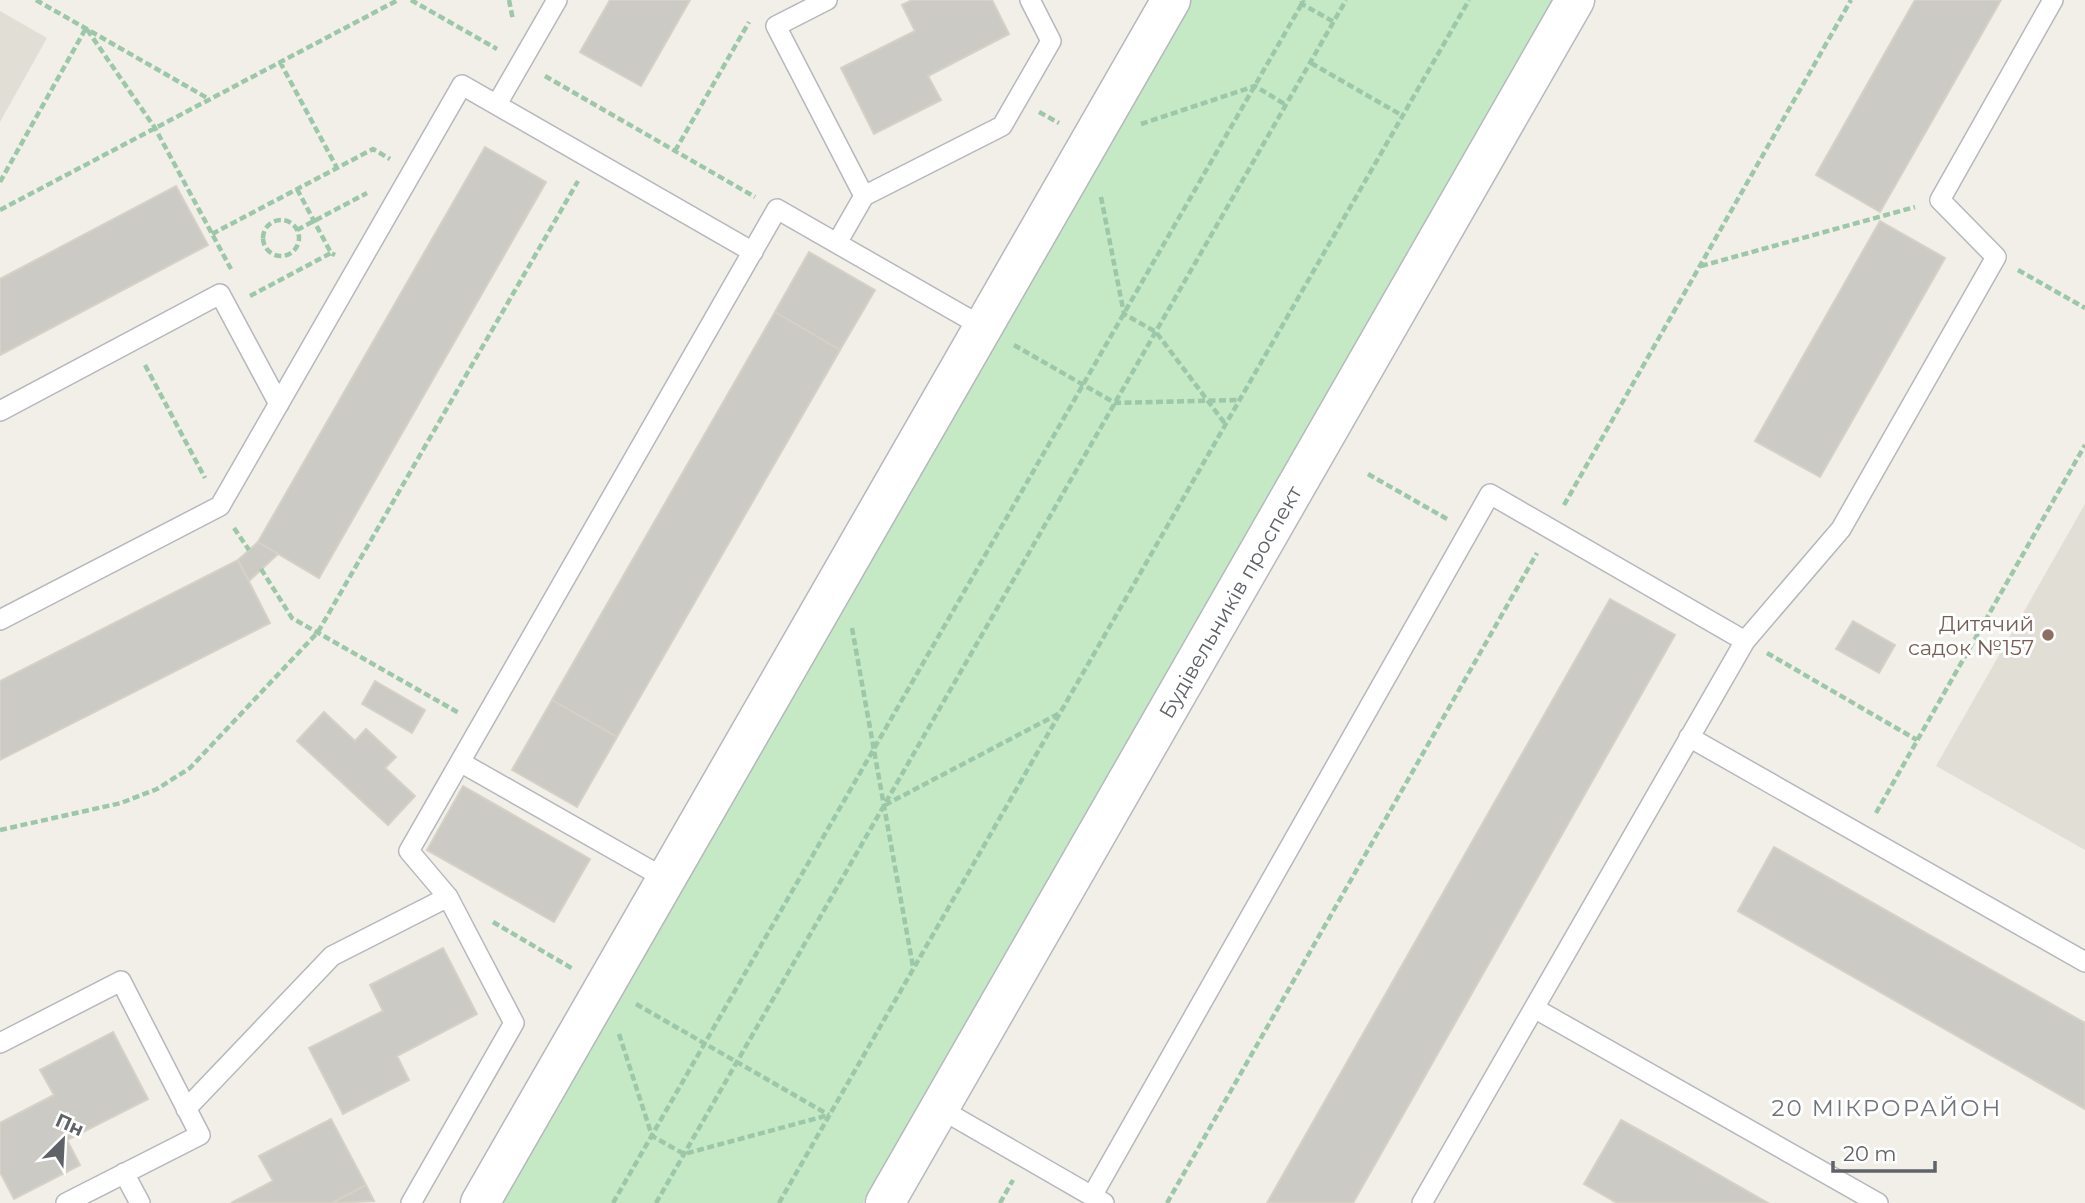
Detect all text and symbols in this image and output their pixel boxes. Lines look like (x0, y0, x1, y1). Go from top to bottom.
street label: Будівельників проспект (1153, 481, 1306, 723)
place label: Дитячий садок №157 (1908, 611, 2034, 660)
marker: Дитячий садок №157 (2040, 627, 2056, 643)
district label: 20 МІКРОРАЙОН (1772, 1094, 2002, 1122)
north arrow (28, 1105, 98, 1175)
text: Пн (52, 1109, 87, 1141)
scale bar (1833, 1130, 1934, 1174)
text: 20 m (1843, 1141, 1897, 1166)

